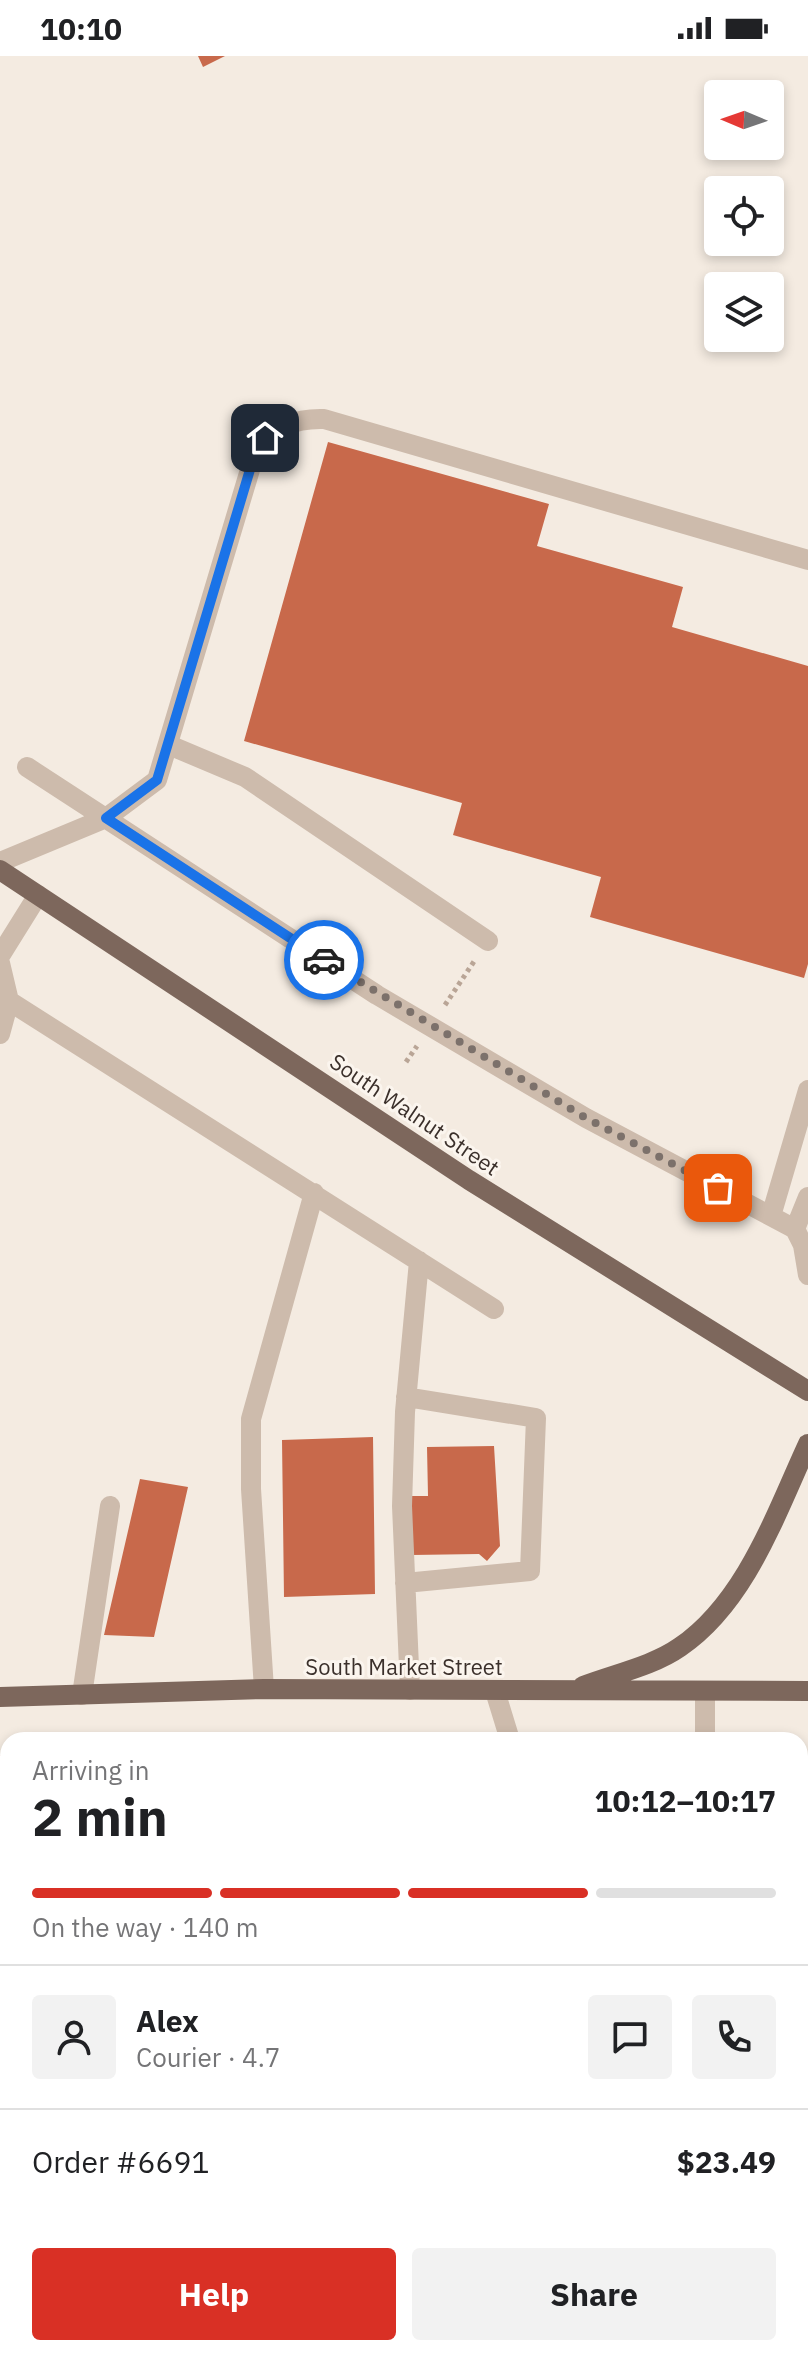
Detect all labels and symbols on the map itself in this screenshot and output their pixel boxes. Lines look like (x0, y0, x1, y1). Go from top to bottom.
north arrow (704, 80, 784, 160)
pin (231, 404, 299, 472)
courier (284, 920, 364, 1000)
street label: South Walnut Street (325, 1047, 505, 1181)
pin (684, 1154, 752, 1222)
street label: South Market Street (305, 1652, 503, 1681)

